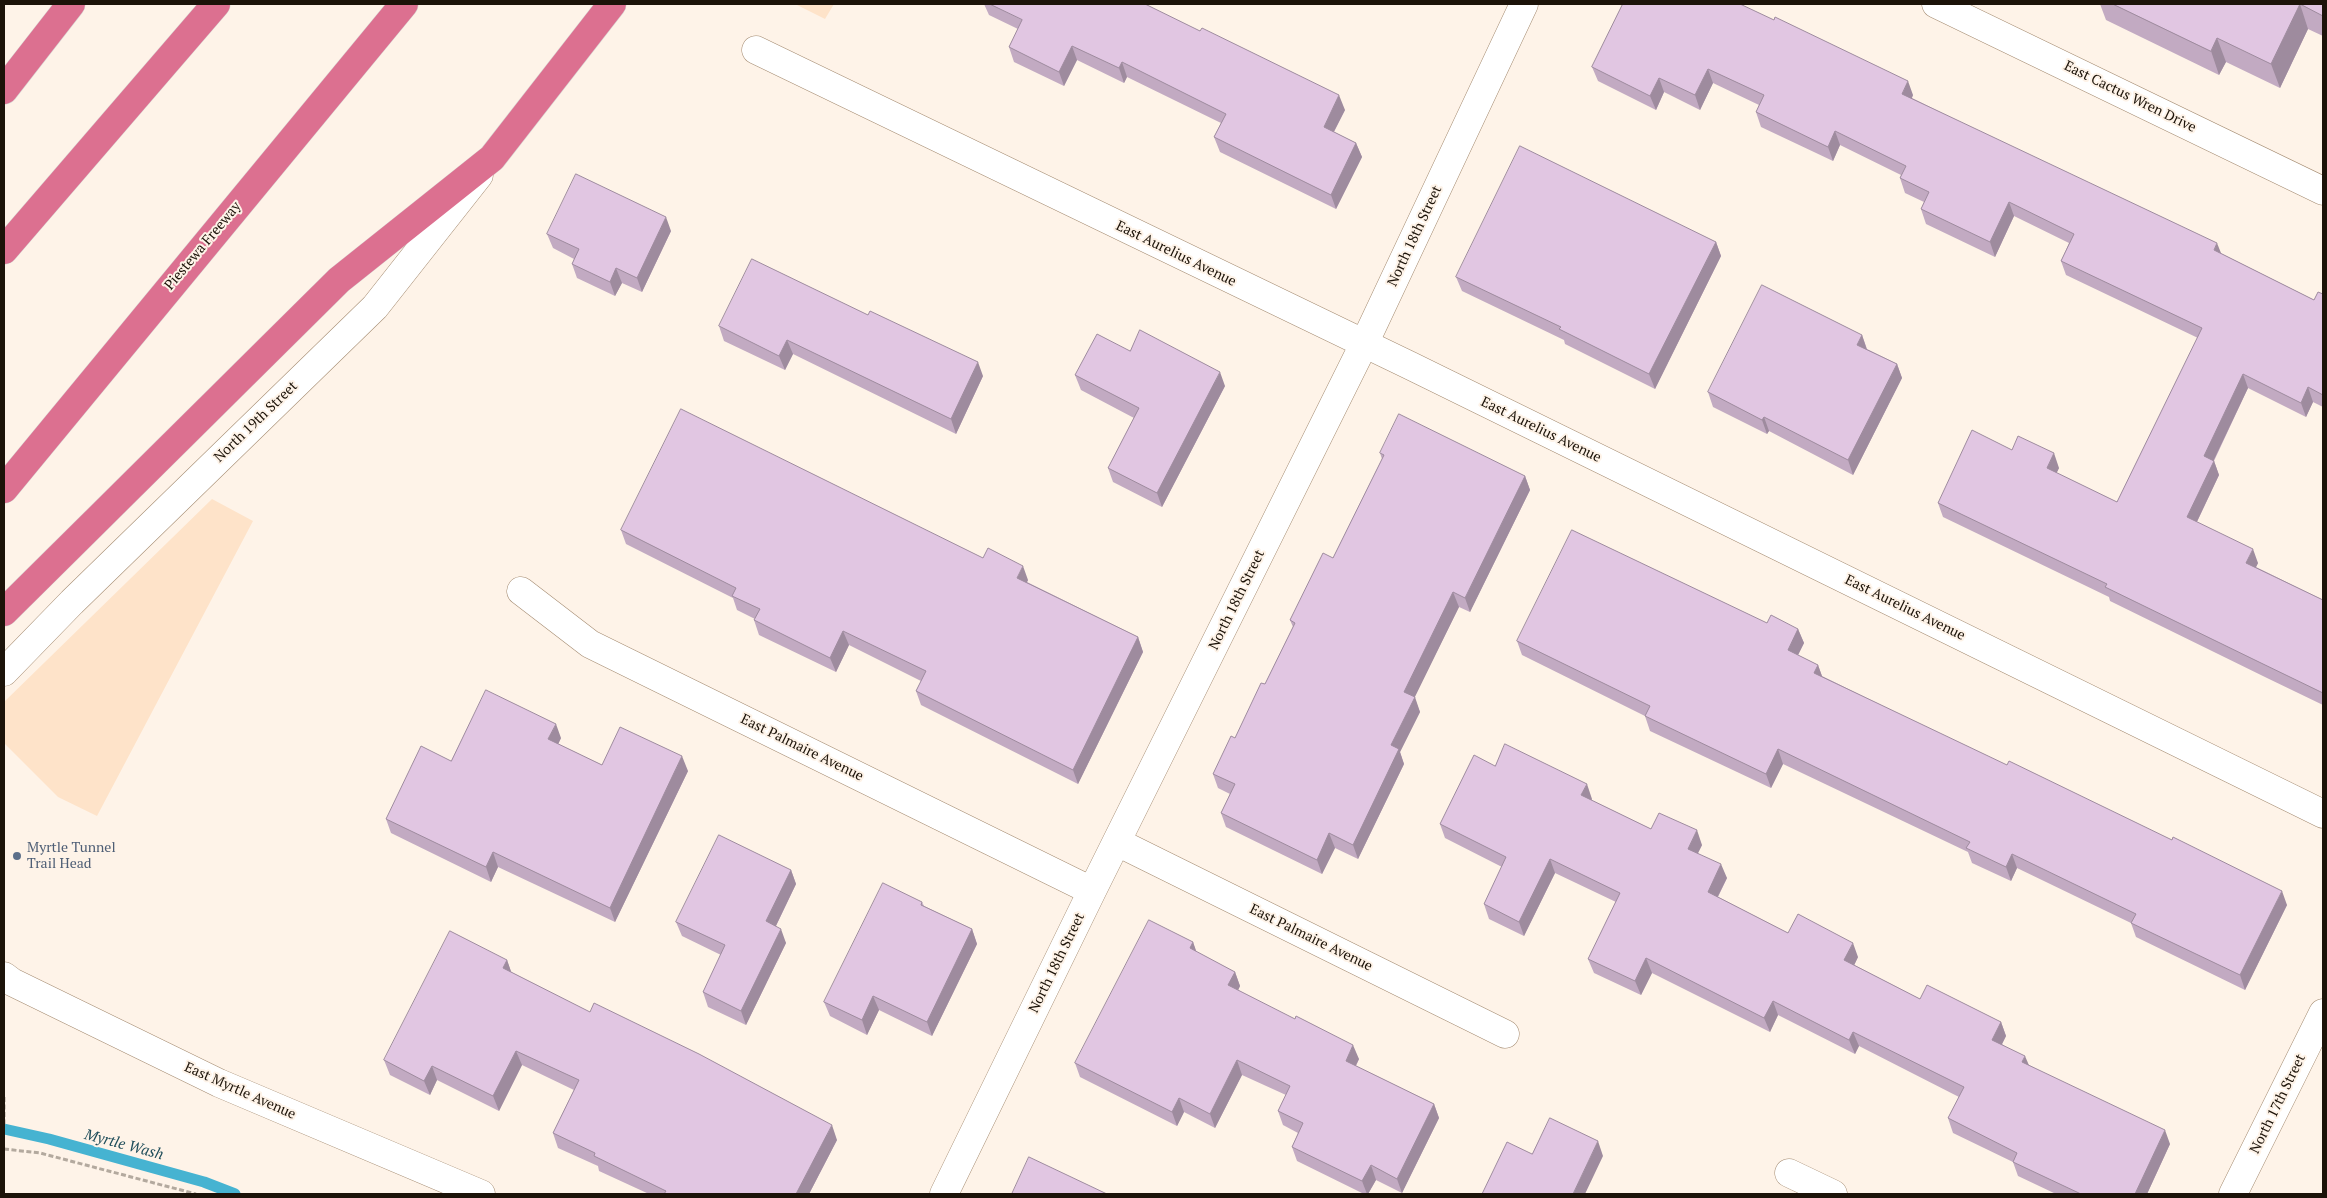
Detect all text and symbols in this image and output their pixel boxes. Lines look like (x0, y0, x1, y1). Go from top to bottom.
street label: East Cactus Wren Drive (2061, 58, 2199, 136)
street label: North 18th Street (1384, 183, 1446, 289)
street label: Piestewa Freeway (161, 198, 245, 294)
street label: East Aurelius Avenue (1113, 218, 1239, 290)
street label: North 19th Street (211, 378, 301, 466)
street label: East Aurelius Avenue (1478, 394, 1604, 466)
street label: North 18th Street (1205, 547, 1269, 653)
street label: East Aurelius Avenue (1842, 572, 1968, 644)
street label: East Palmaire Avenue (738, 711, 866, 785)
place label: Myrtle Tunnel Trail Head (27, 840, 116, 872)
marker: Myrtle Tunnel Trail Head (11, 850, 23, 862)
street label: East Palmaire Avenue (1247, 901, 1375, 975)
street label: North 18th Street (1025, 910, 1089, 1016)
street label: North 17th Street (2247, 1051, 2309, 1157)
street label: East Myrtle Avenue (182, 1059, 298, 1123)
water label: Myrtle Wash (83, 1126, 165, 1164)

